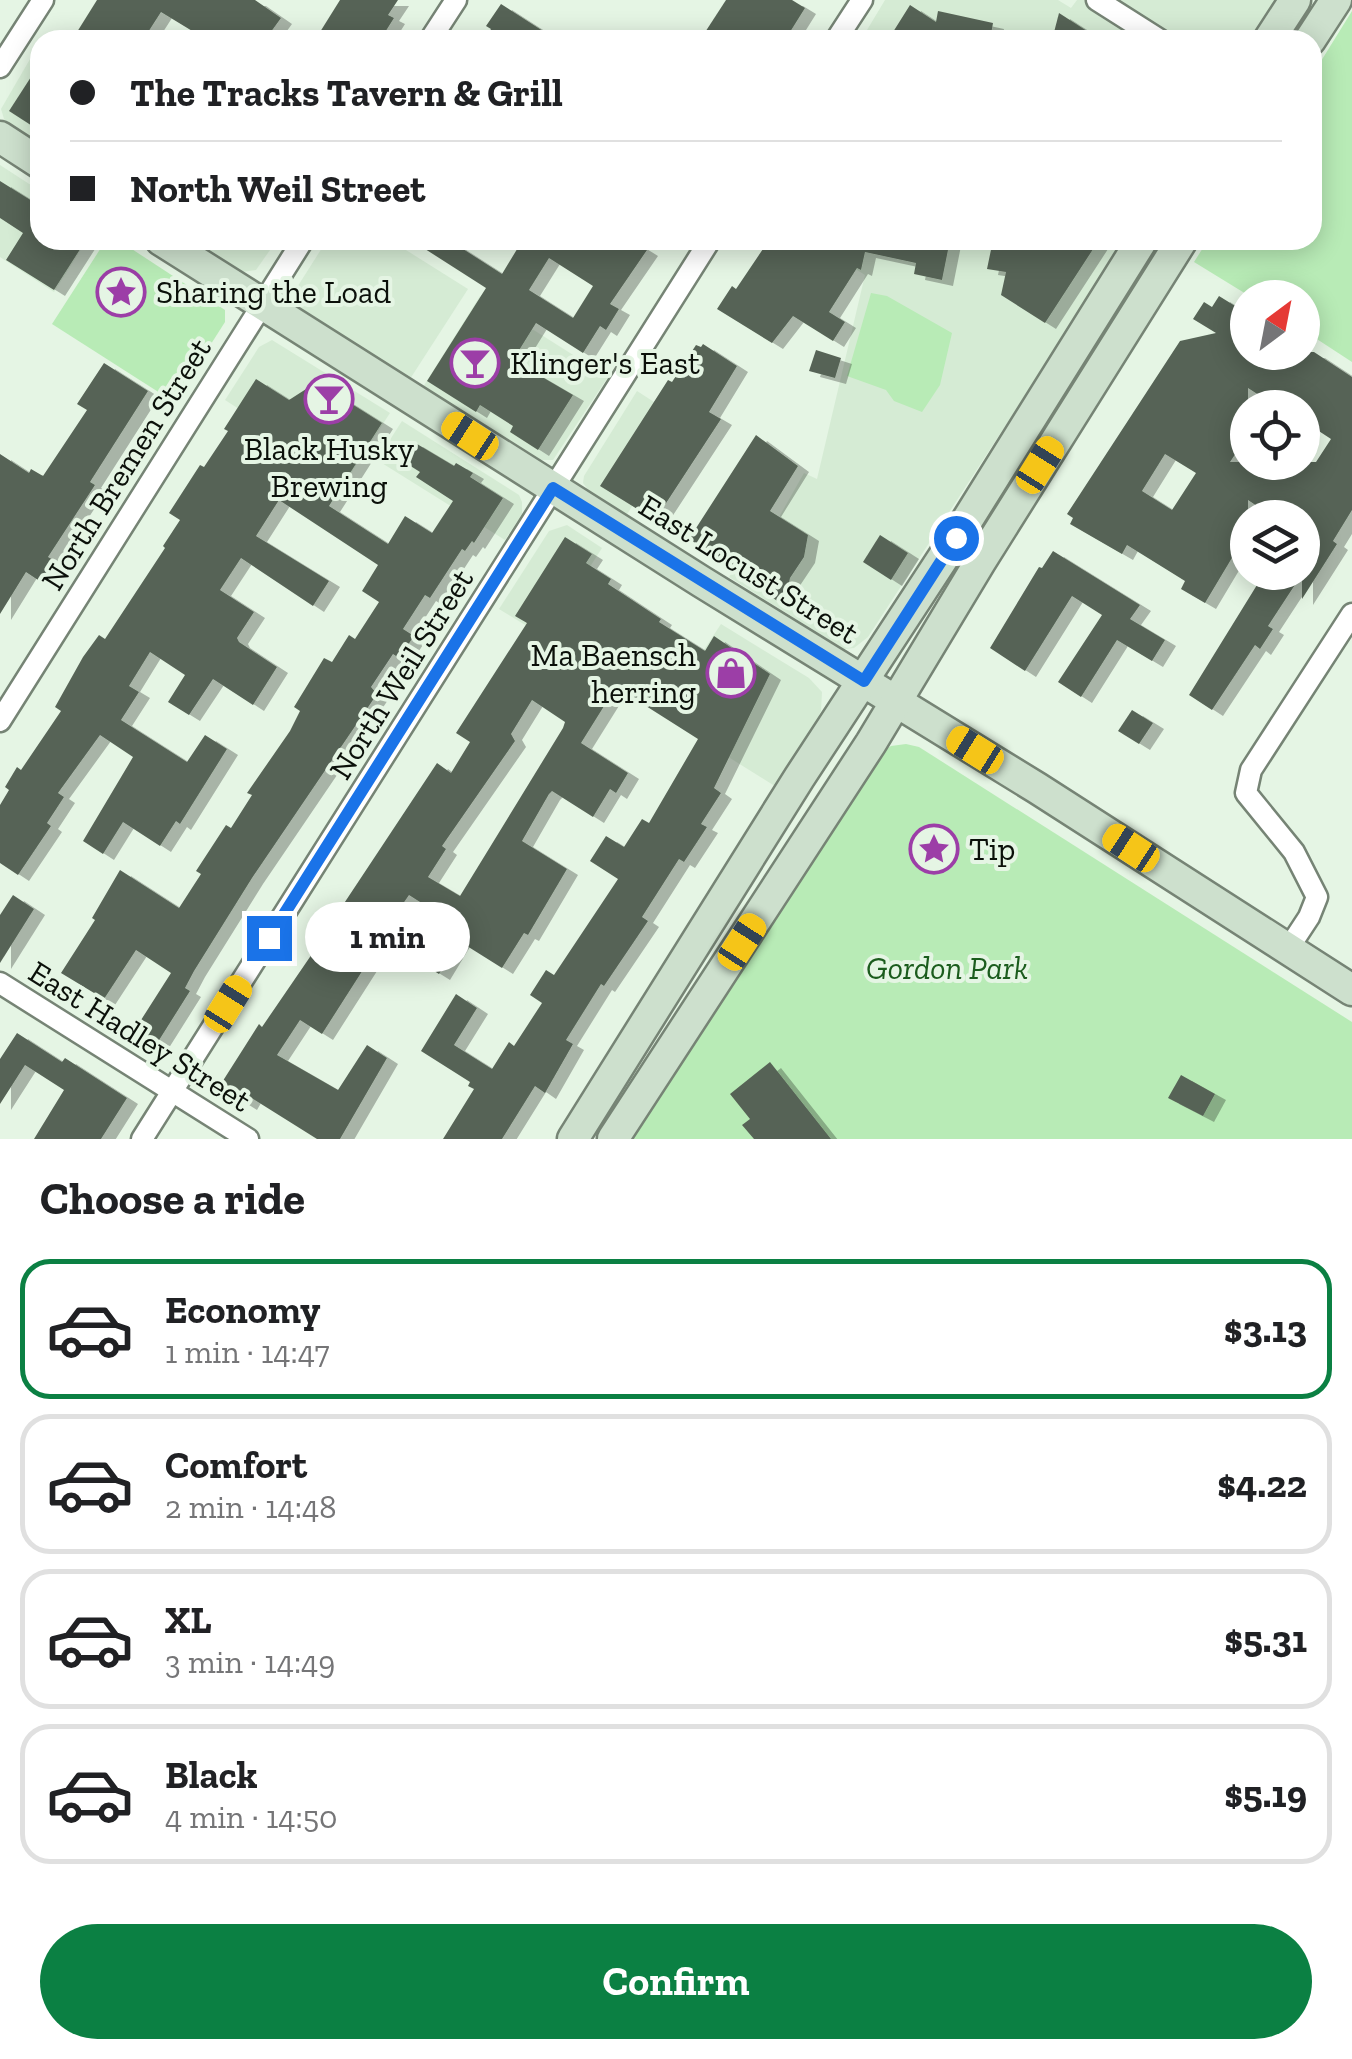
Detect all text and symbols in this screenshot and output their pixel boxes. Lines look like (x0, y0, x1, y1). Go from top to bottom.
text: The Tracks Tavern & Grill (130, 70, 563, 116)
text: North Weil Street (130, 166, 425, 212)
place icon: Sharing the Load (95, 266, 147, 318)
place label: Sharing the Load (156, 273, 391, 311)
north arrow (1230, 280, 1320, 370)
map controls (1230, 280, 1320, 590)
street label: North Bremen Street (33, 331, 219, 597)
bar icon: Klinger's East (449, 337, 501, 389)
place label: Klinger's East (510, 344, 700, 382)
bar icon: Black Husky Brewing (303, 373, 355, 425)
button: locate (1230, 390, 1320, 480)
car (437, 407, 503, 465)
place label: Black Husky Brewing (244, 430, 415, 505)
car (1011, 432, 1069, 498)
street label: East Locust Street (632, 486, 866, 652)
button: layers (1230, 500, 1320, 590)
route start (934, 516, 979, 561)
street label: North Weil Street (321, 562, 481, 786)
place label: Ma Baensch herring (530, 636, 696, 711)
shop icon: Ma Baensch herring (705, 647, 757, 699)
car (942, 721, 1008, 779)
car (1098, 819, 1164, 877)
place icon: Tip (908, 823, 960, 875)
place label: Tip (969, 830, 1015, 868)
callout: 1 min (304, 903, 469, 973)
car (713, 909, 771, 975)
route end (247, 916, 292, 961)
text: 1 min (350, 918, 425, 956)
park label: Gordon Park (866, 949, 1028, 987)
street label: East Hadley Street (22, 952, 258, 1120)
car (199, 971, 257, 1037)
text: Choose a ride (40, 1172, 305, 1226)
icon: car (45, 1284, 135, 1374)
text: Economy (165, 1287, 320, 1333)
text: $3.13 (1224, 1306, 1307, 1352)
text: 1 min · 14:47 (165, 1333, 330, 1371)
icon: car (45, 1439, 135, 1529)
text: Comfort (165, 1442, 307, 1488)
text: $4.22 (1217, 1461, 1307, 1507)
text: 2 min · 14:48 (165, 1488, 336, 1526)
icon: car (45, 1594, 135, 1684)
text: XL (165, 1597, 212, 1643)
text: $5.31 (1224, 1616, 1307, 1662)
text: 3 min · 14:49 (165, 1643, 335, 1681)
icon: car (45, 1749, 135, 1839)
text: Black (165, 1752, 258, 1798)
text: $5.19 (1224, 1771, 1307, 1817)
text: 4 min · 14:50 (165, 1798, 338, 1836)
button: Confirm (40, 1924, 1312, 2039)

